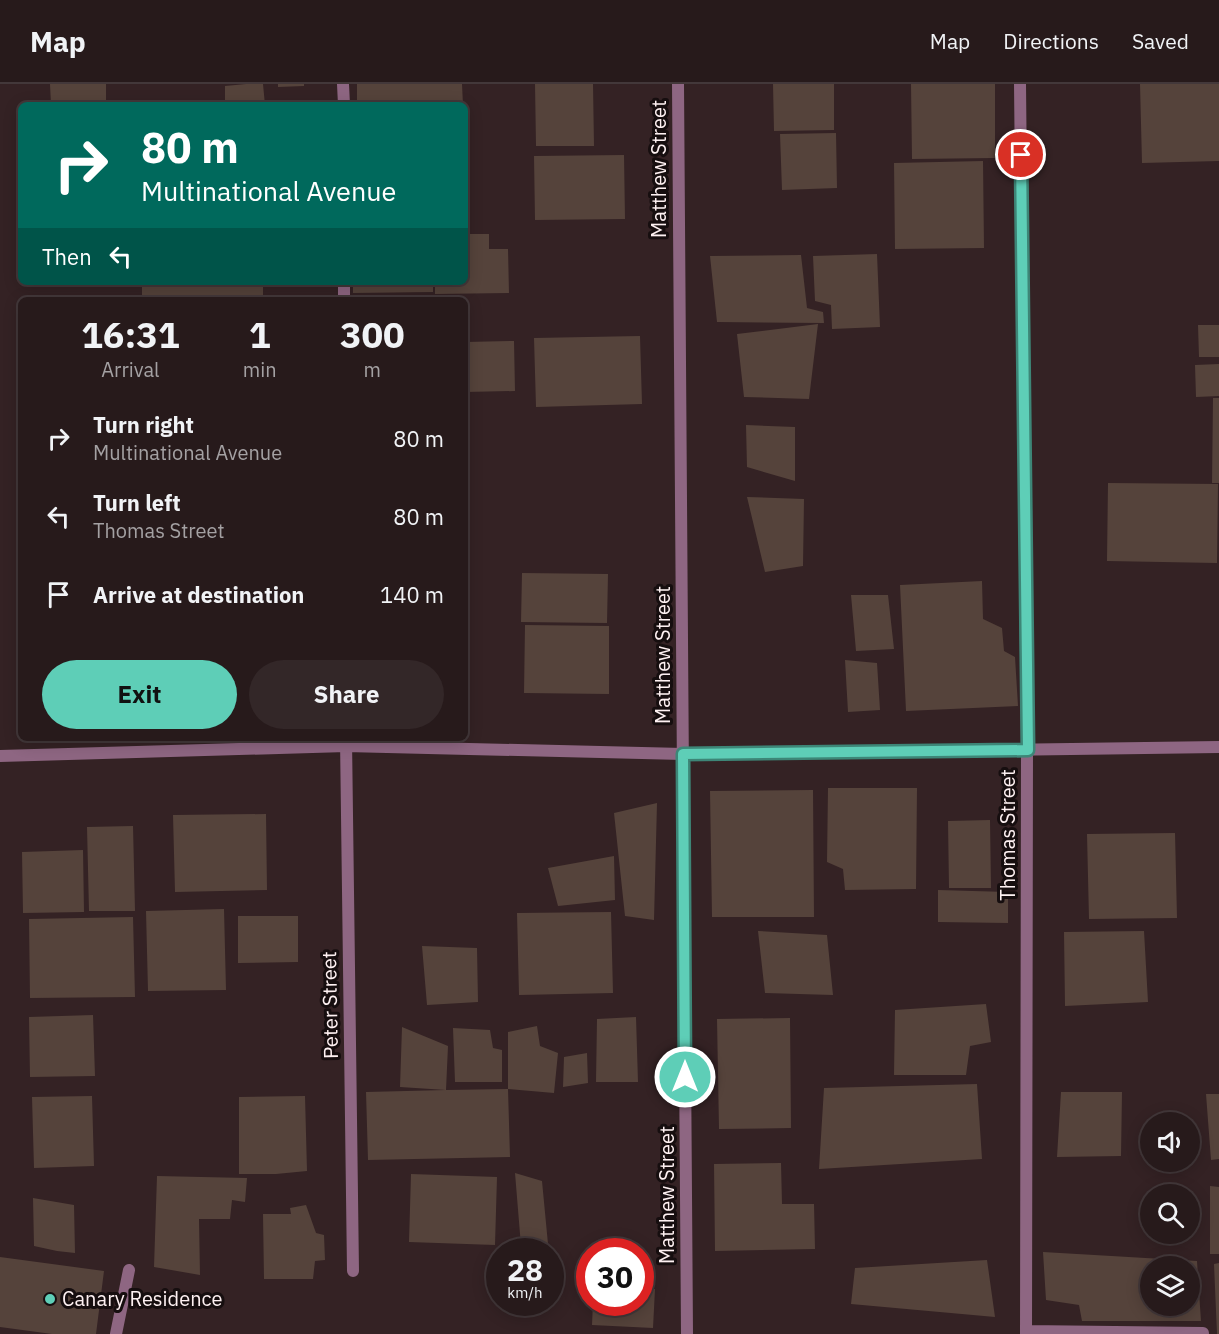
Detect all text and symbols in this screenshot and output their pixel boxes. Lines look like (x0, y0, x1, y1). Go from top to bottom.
text: Map (30, 23, 86, 60)
text: Map (930, 27, 970, 55)
text: Directions (1003, 27, 1099, 55)
text: Saved (1132, 27, 1189, 55)
street label: Matthew Street (645, 100, 672, 238)
text: 80 m (141, 120, 239, 175)
icon: right (42, 126, 120, 204)
pin (995, 129, 1046, 180)
icon: arrive (1004, 138, 1037, 171)
text: Multinational Avenue (141, 173, 396, 208)
icon: left (104, 240, 137, 273)
text: Then (42, 242, 92, 271)
text: 16:31 (81, 311, 180, 358)
text: 1 (249, 311, 271, 358)
text: 300 (340, 311, 405, 358)
text: Arrival (101, 356, 160, 383)
text: min (243, 356, 277, 383)
text: m (364, 356, 381, 383)
text: Turn right (93, 410, 194, 439)
icon: right (42, 422, 75, 455)
text: 80 m (393, 424, 444, 453)
text: Multinational Avenue (93, 439, 282, 466)
text: Turn left (93, 488, 181, 517)
icon: left (42, 500, 75, 533)
text: 80 m (393, 502, 444, 531)
text: Thomas Street (93, 517, 224, 544)
icon: arrive (42, 578, 75, 611)
text: Arrive at destination (93, 580, 304, 609)
text: 140 m (380, 580, 444, 609)
street label: Matthew Street (649, 586, 676, 724)
button: Exit (42, 660, 237, 729)
button: Share (249, 660, 444, 729)
street label: Thomas Street (994, 769, 1021, 901)
street label: Peter Street (315, 951, 344, 1059)
position arrow (653, 1045, 717, 1109)
map controls (1140, 1112, 1200, 1316)
button: sound (1140, 1112, 1200, 1172)
street label: Matthew Street (653, 1126, 680, 1264)
button: search (1140, 1184, 1200, 1244)
speed limit sign: 30 (576, 1238, 654, 1316)
text: 28 (507, 1250, 543, 1289)
button: layers (1140, 1256, 1200, 1316)
text: km/h (507, 1283, 543, 1302)
place label: Canary Residence (62, 1285, 222, 1312)
marker: Canary Residence (43, 1292, 57, 1306)

